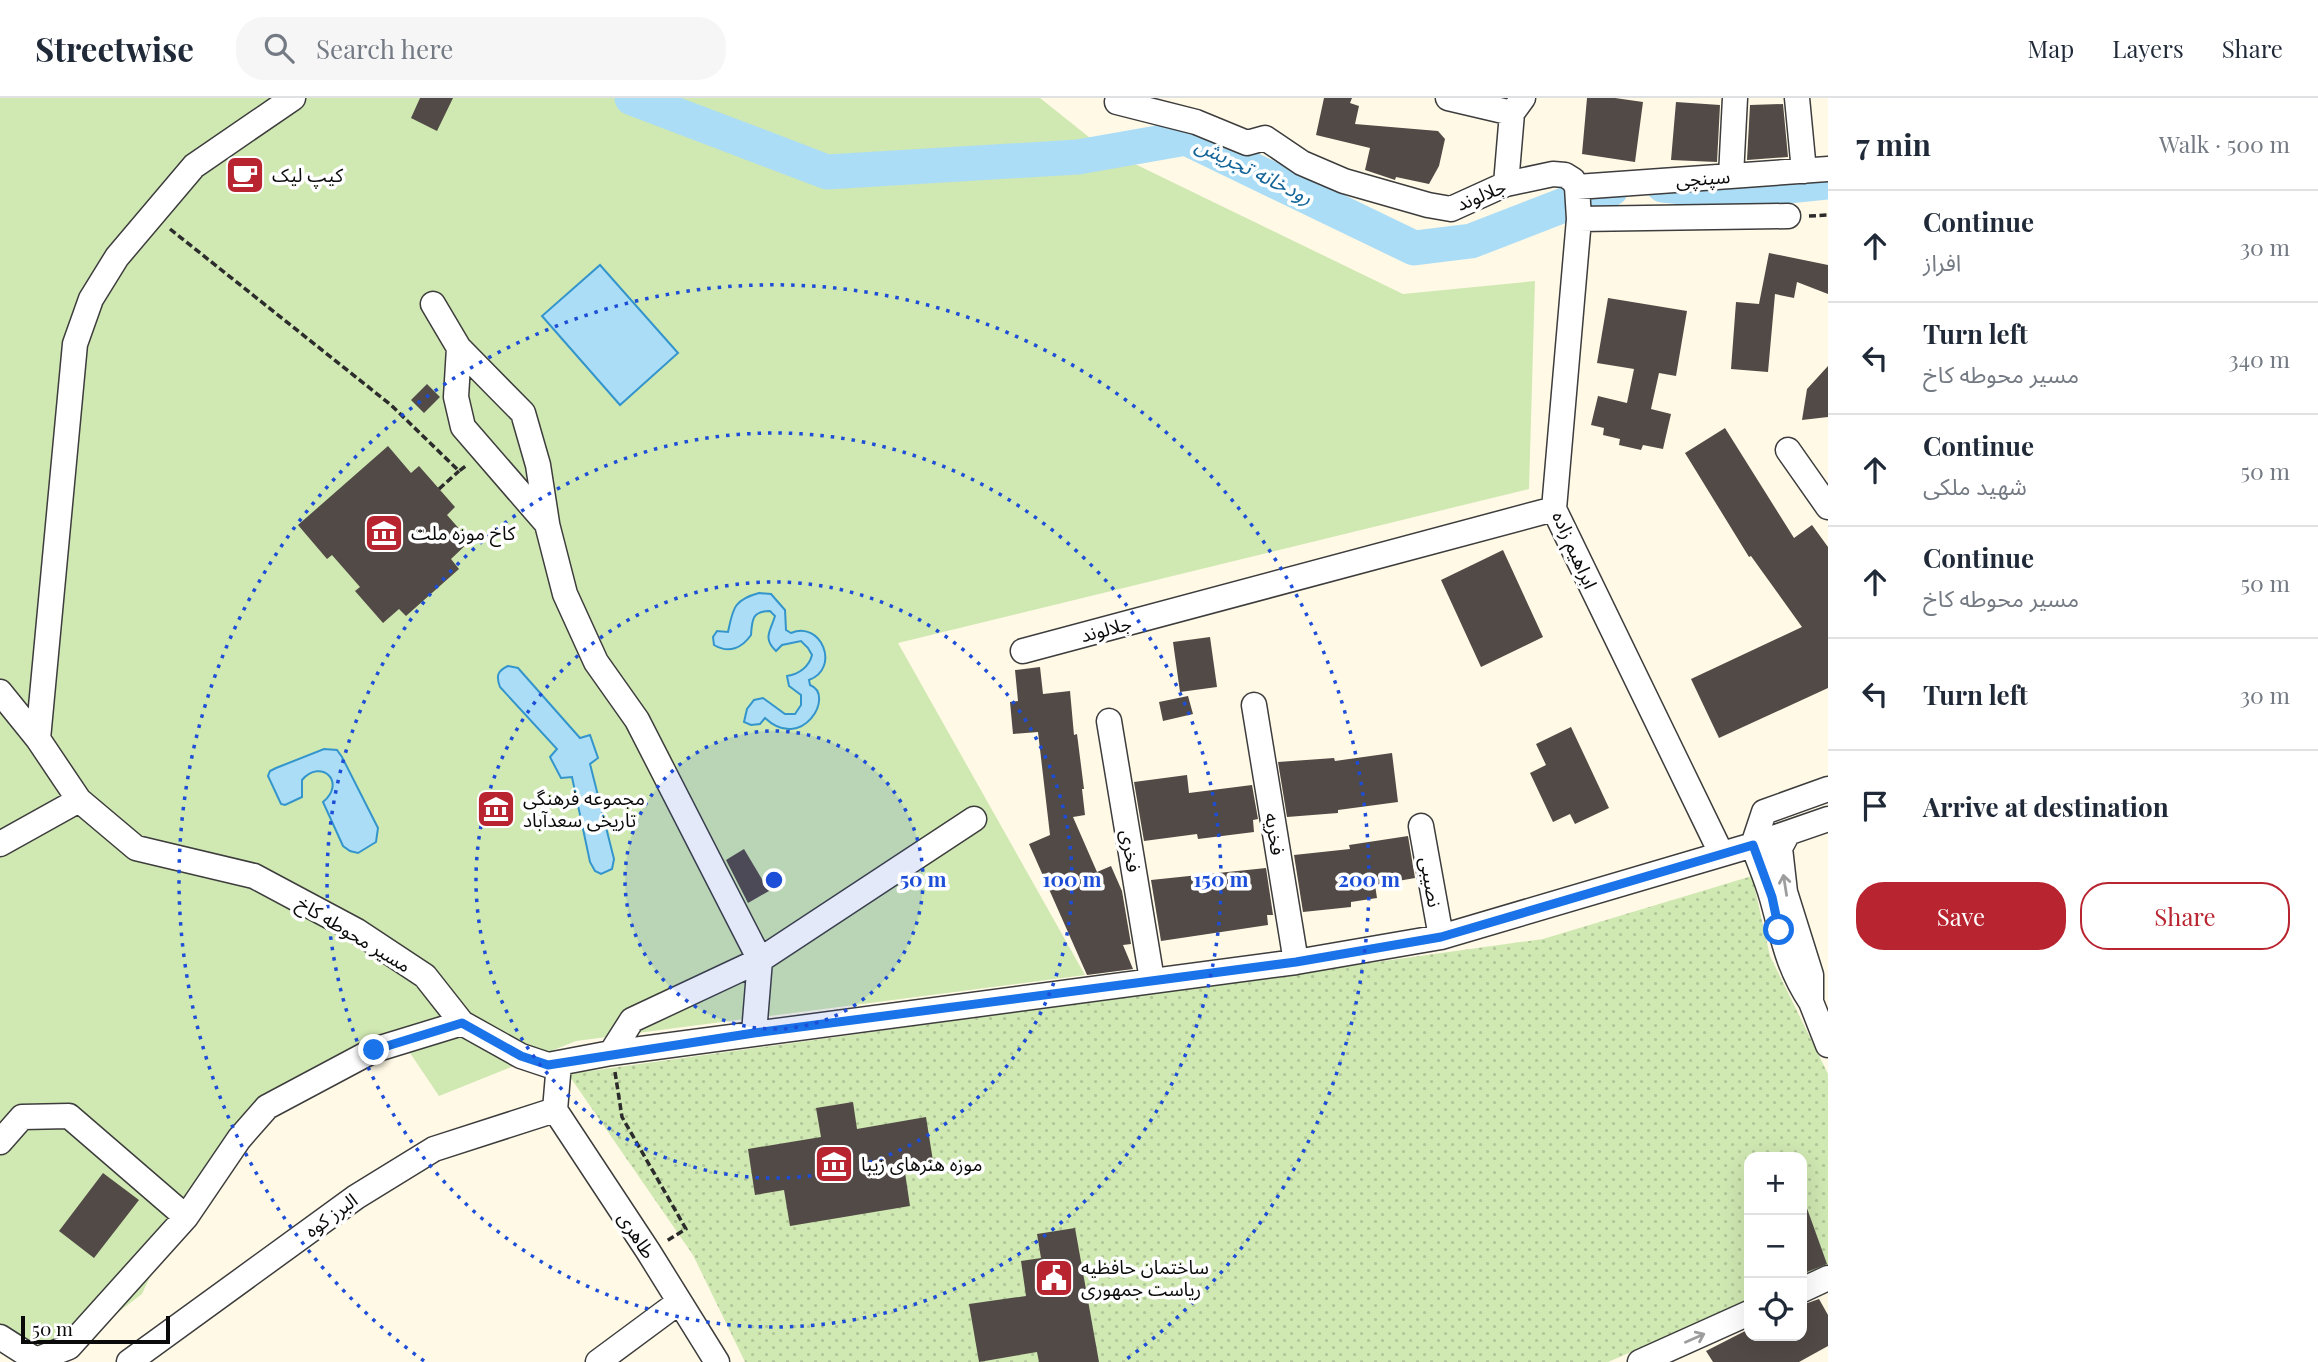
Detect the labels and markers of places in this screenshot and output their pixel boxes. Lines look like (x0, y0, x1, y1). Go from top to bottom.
cafe icon: کیپ لیک (224, 154, 266, 196)
place label: کیپ لیک (272, 161, 344, 189)
museum icon: کاخ موزه ملت (363, 512, 405, 554)
place label: کاخ موزه ملت (411, 519, 516, 547)
place label: مجموعه فرهنگی تاریخی سعدآباد (523, 784, 645, 832)
museum icon: مجموعه فرهنگی تاریخی سعدآباد (475, 788, 517, 830)
centre of rings (762, 868, 786, 892)
museum icon: موزه هنرهای زیبا (813, 1143, 855, 1185)
place label: موزه هنرهای زیبا (861, 1150, 983, 1176)
place label: ساختمان حافظیه ریاست جمهوری (1081, 1253, 1209, 1301)
public building icon: ساختمان حافظیه ریاست جمهوری (1033, 1257, 1075, 1299)

